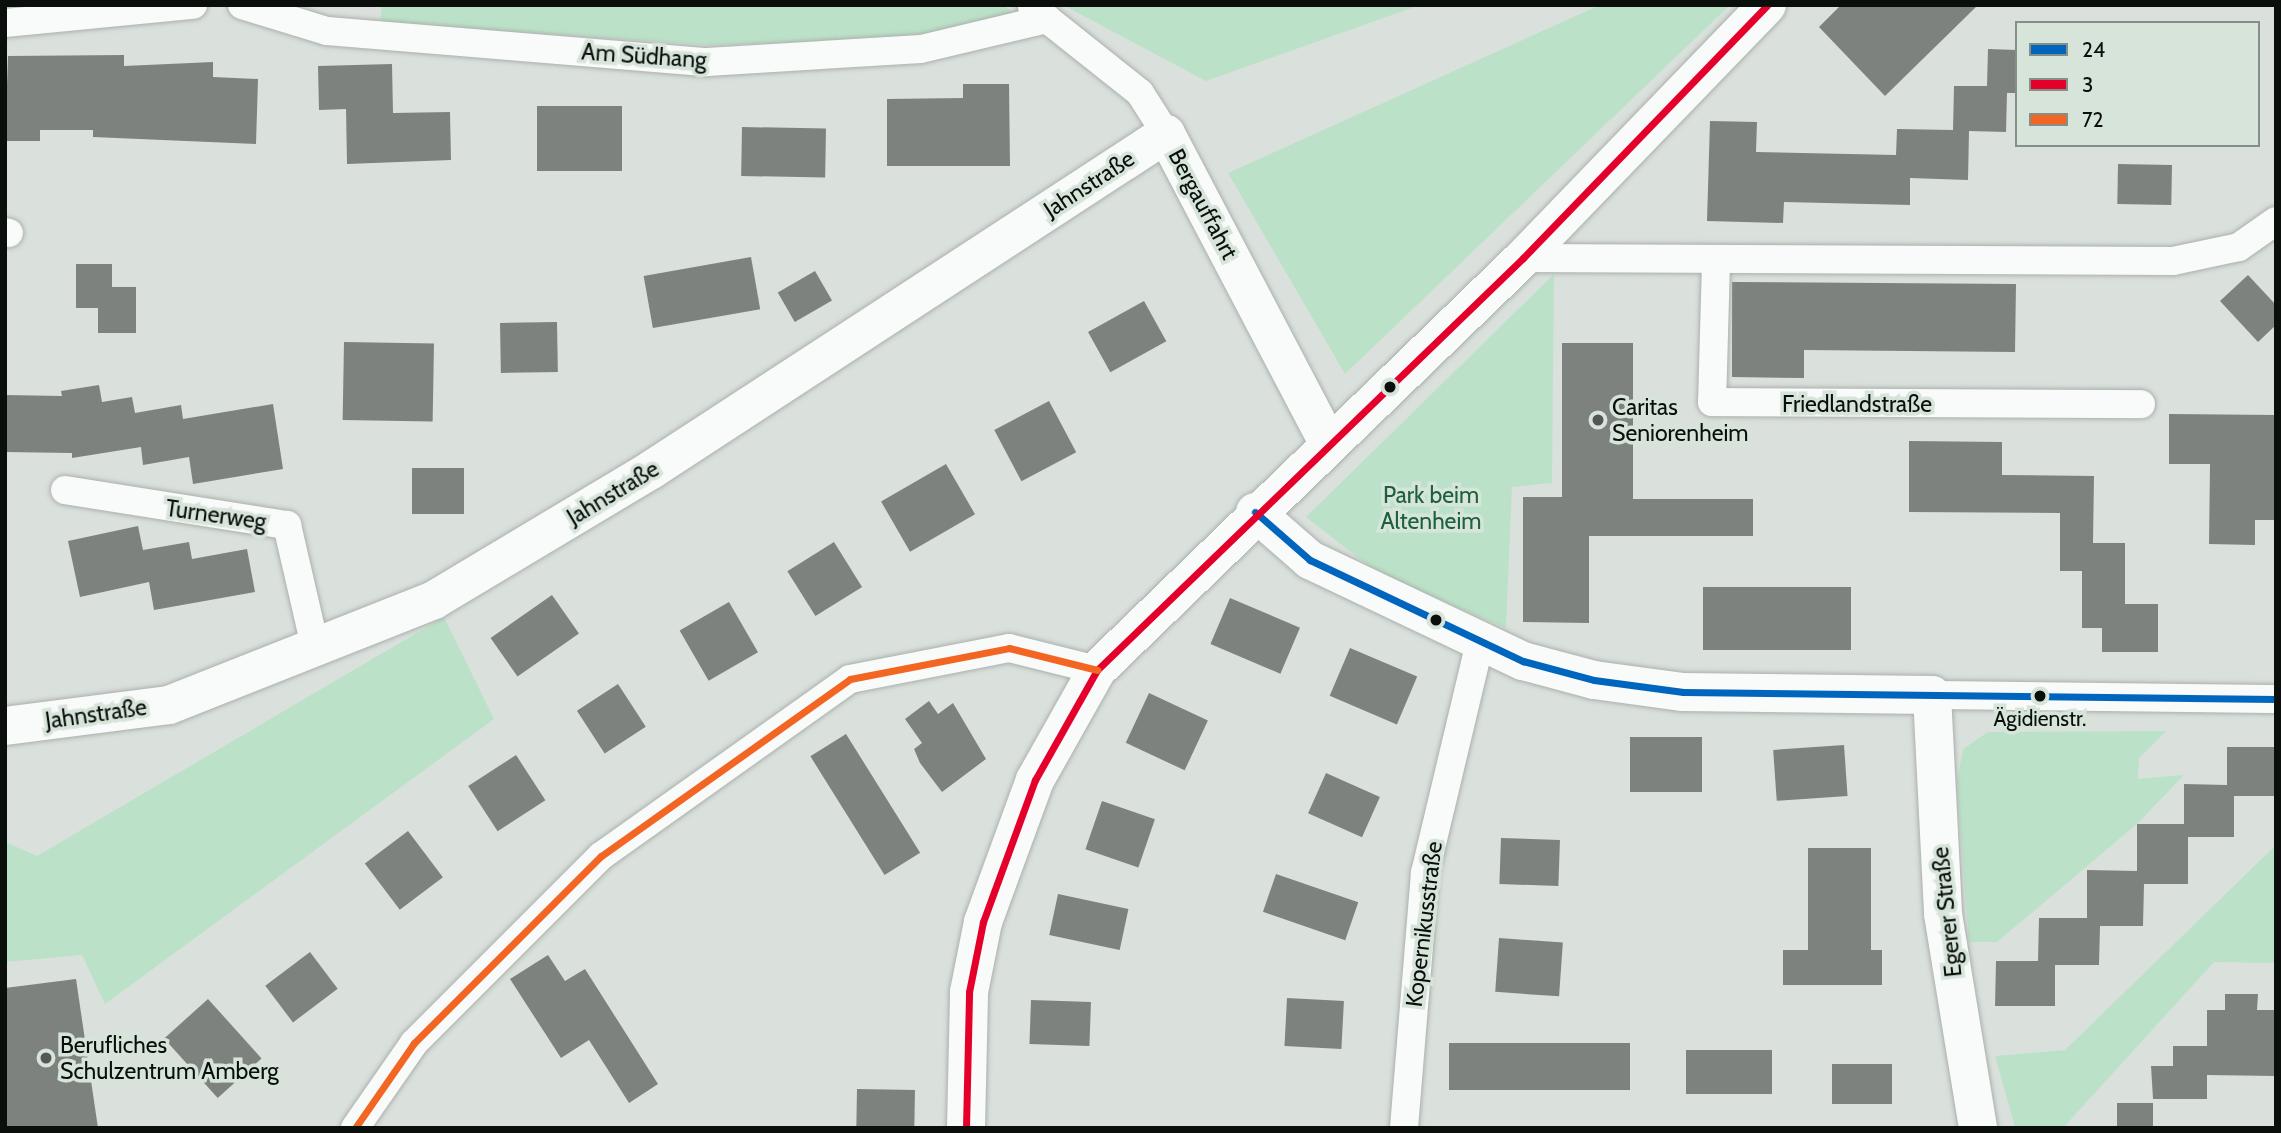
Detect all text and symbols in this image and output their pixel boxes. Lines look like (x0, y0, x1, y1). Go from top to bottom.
legend (2015, 21, 2260, 147)
text: 24 (2082, 37, 2105, 62)
street label: Am Südhang (580, 38, 708, 74)
text: 3 (2082, 72, 2093, 97)
text: 72 (2082, 107, 2104, 132)
street label: Bergauffahrt (1162, 144, 1244, 264)
street label: Jahnstraße (1039, 145, 1139, 223)
unlabelled marker (1383, 380, 1397, 394)
street label: Friedlandstraße (1782, 390, 1932, 418)
place label: Caritas Seniorenheim (1612, 393, 1748, 447)
marker: Caritas Seniorenheim (1590, 412, 1606, 428)
street label: Jahnstraße (562, 455, 664, 531)
park label: Park beim Altenheim (1381, 481, 1481, 535)
street label: Turnerweg (164, 494, 268, 536)
unlabelled marker (1429, 613, 1443, 627)
marker: Ägidienstr. (2033, 689, 2047, 703)
street label: Jahnstraße (43, 693, 149, 735)
place label: Ägidienstr. (1994, 706, 2086, 732)
street label: Kopernikusstraße (1400, 840, 1448, 1008)
street label: Egerer Straße (1926, 846, 1968, 978)
place label: Berufliches Schulzentrum Amberg (60, 1031, 279, 1085)
marker: Berufliches Schulzentrum Amberg (38, 1050, 54, 1066)

